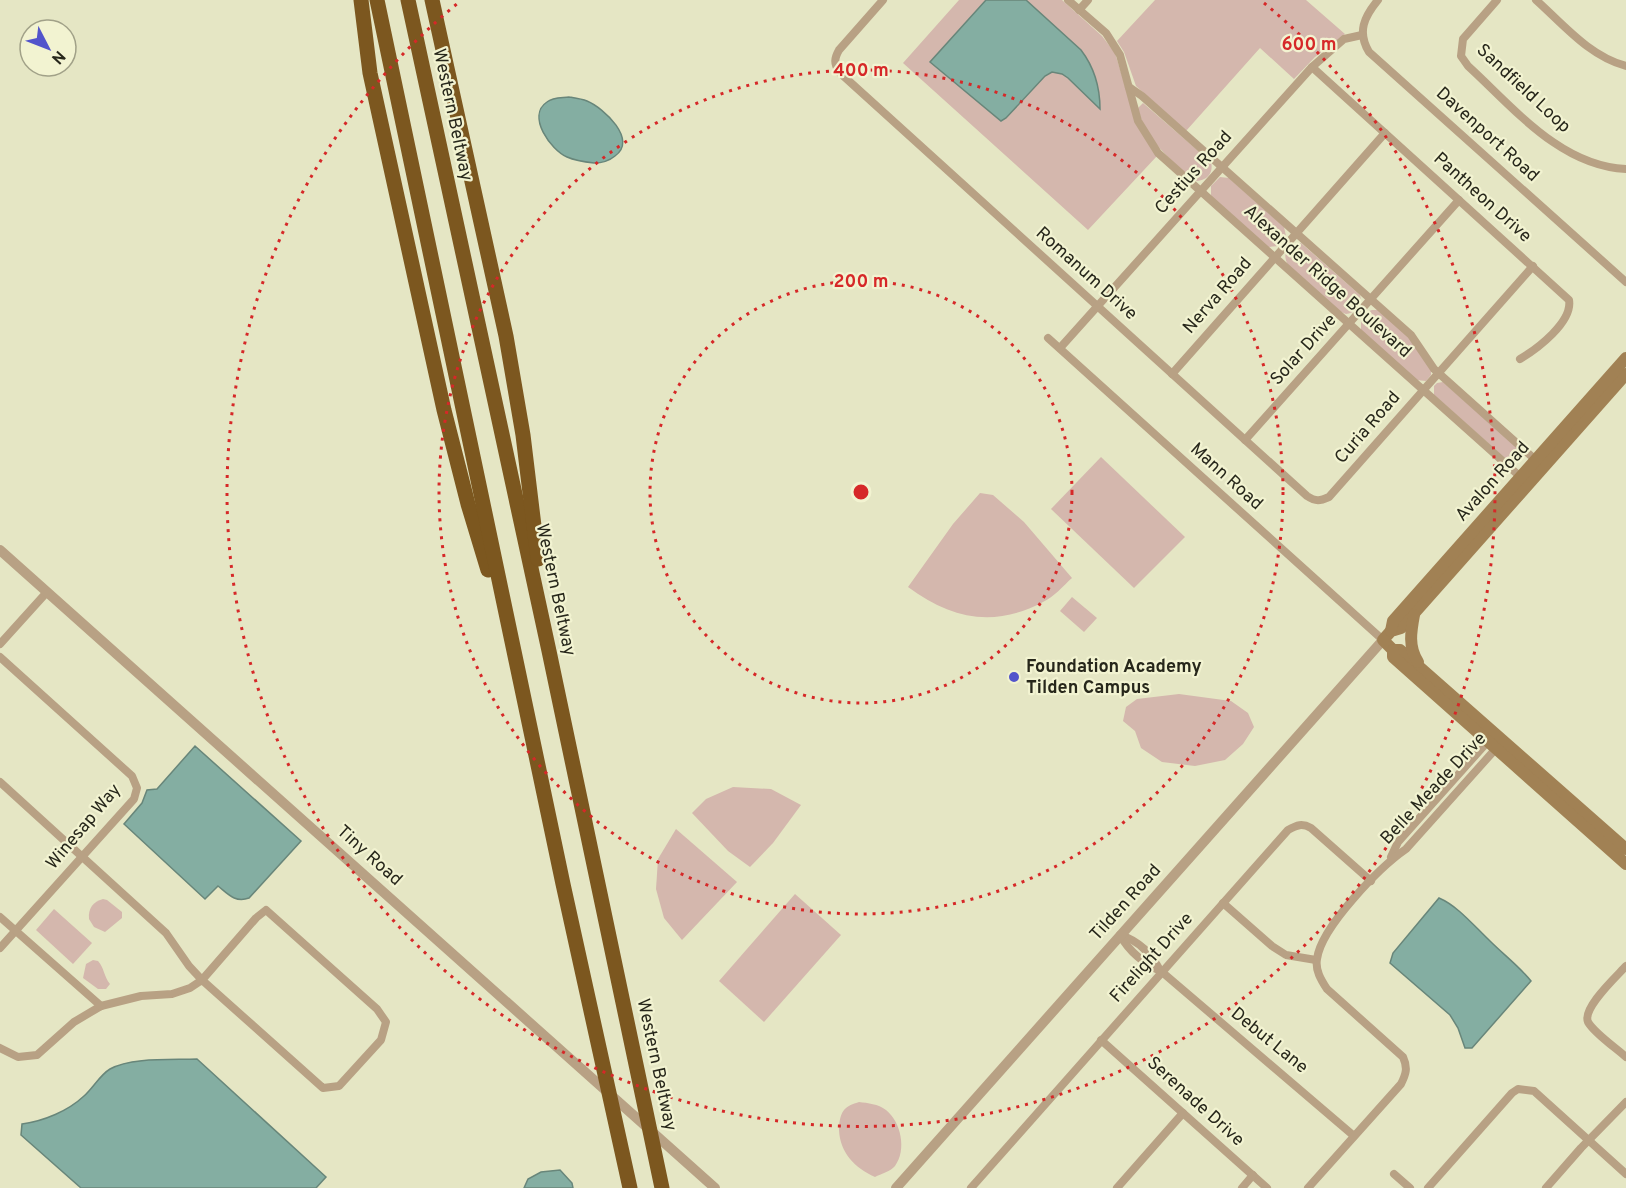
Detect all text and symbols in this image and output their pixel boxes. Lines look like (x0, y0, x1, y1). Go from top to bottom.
north arrow (18, 18, 78, 78)
text: 600 m (1281, 34, 1337, 57)
street label: Sandfield Loop (1471, 39, 1575, 139)
text: N (46, 46, 69, 68)
street label: Western Beltway (427, 47, 477, 183)
text: 400 m (833, 60, 889, 83)
street label: Davenport Road (1431, 83, 1543, 187)
street label: Cestius Road (1150, 126, 1238, 220)
street label: Pantheon Drive (1428, 148, 1536, 248)
street label: Alexander Ridge Boulevard (1238, 200, 1416, 364)
street label: Romanum Drive (1030, 222, 1142, 326)
street label: Nerva Road (1178, 253, 1258, 339)
text: 200 m (833, 271, 889, 294)
street label: Solar Drive (1266, 309, 1342, 391)
street label: Curia Road (1330, 387, 1406, 469)
street label: Avalon Road (1451, 437, 1535, 527)
street label: Mann Road (1185, 438, 1267, 516)
centre of rings (851, 482, 871, 502)
street label: Western Beltway (530, 522, 580, 658)
place label: Foundation Academy Tilden Campus (1026, 656, 1202, 700)
marker: Foundation Academy Tilden Campus (1007, 670, 1021, 684)
street label: Belle Meade Drive (1376, 728, 1492, 850)
street label: Winesap Way (41, 779, 127, 875)
street label: Tiny Road (331, 820, 407, 892)
street label: Tilden Road (1085, 860, 1167, 946)
street label: Firelight Drive (1105, 908, 1199, 1008)
street label: Western Beltway (631, 997, 681, 1133)
street label: Debut Lane (1226, 1003, 1312, 1079)
street label: Serenade Drive (1141, 1052, 1249, 1152)

